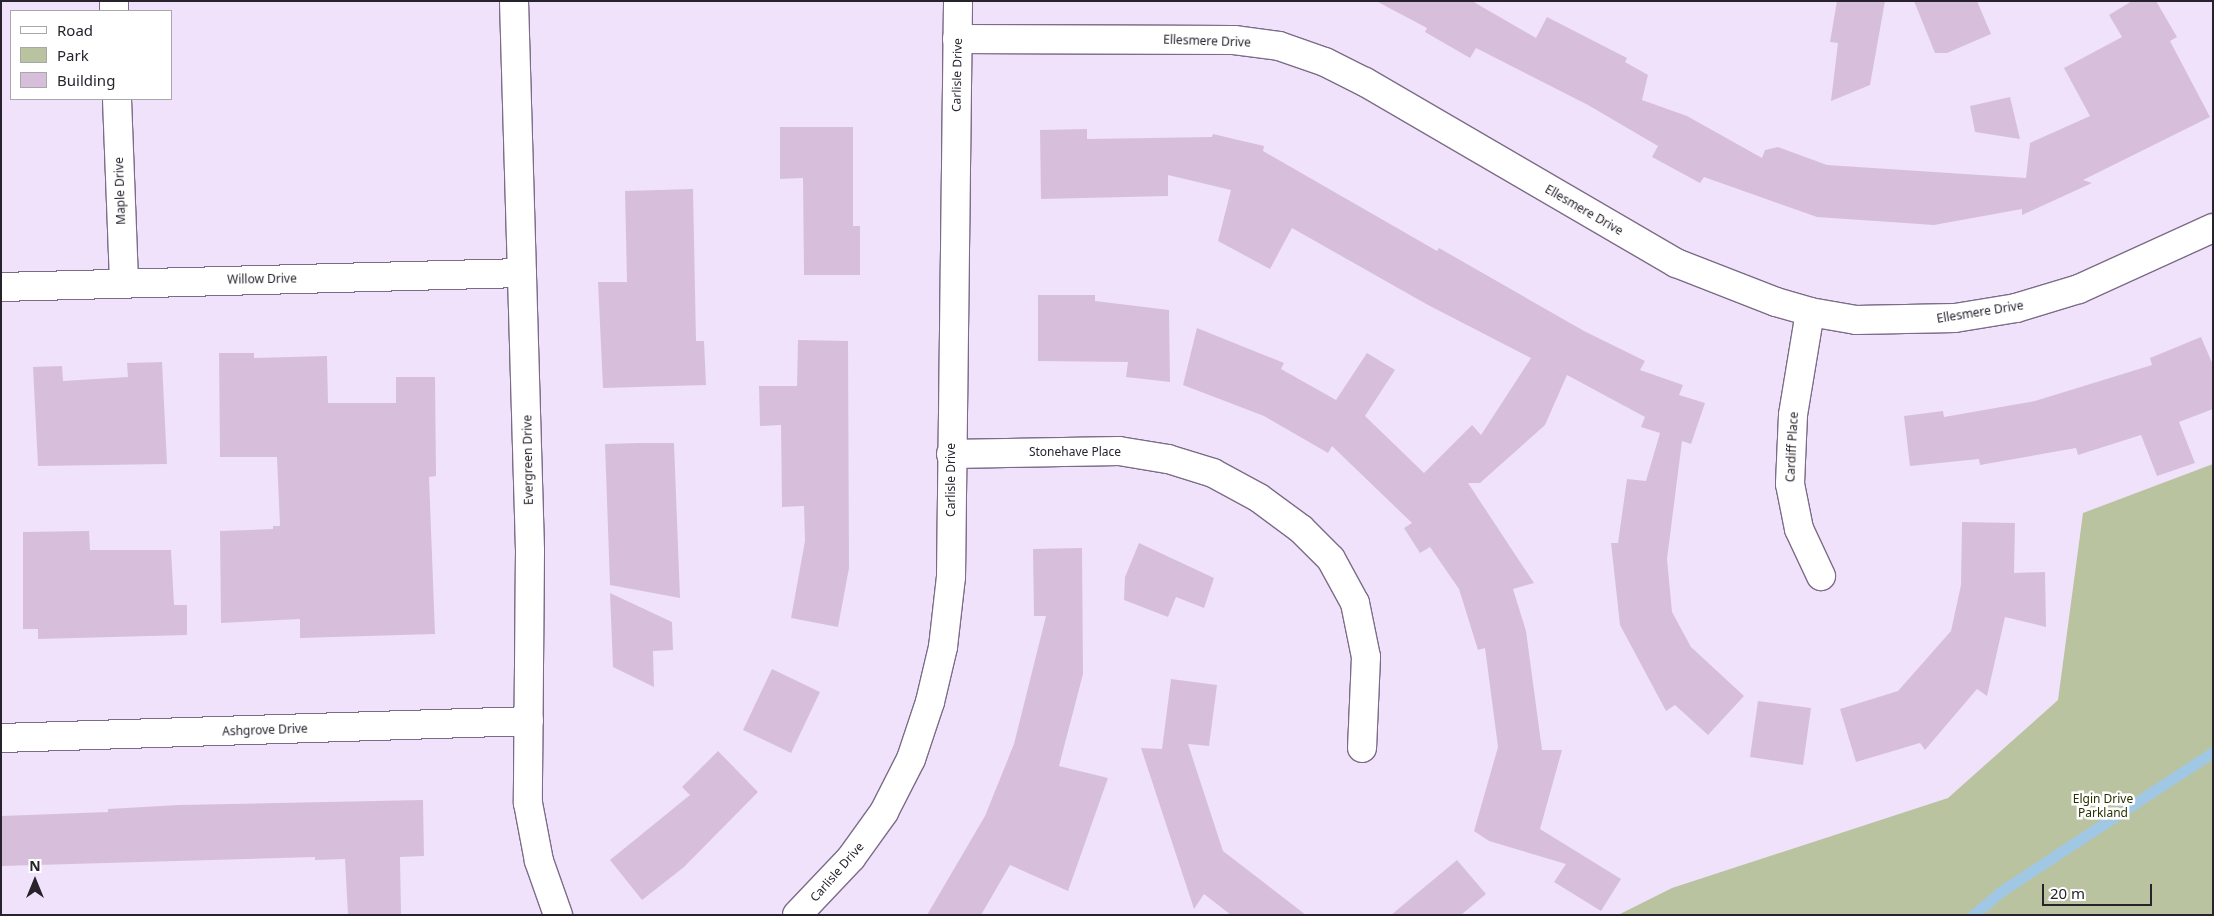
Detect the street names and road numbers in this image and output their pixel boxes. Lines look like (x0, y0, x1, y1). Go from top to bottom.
street label: Ellesmere Drive (1163, 32, 1251, 50)
street label: Carlisle Drive (949, 38, 965, 112)
street label: Maple Drive (112, 157, 128, 225)
street label: Ellesmere Drive (1542, 182, 1626, 238)
street label: Willow Drive (227, 271, 297, 287)
street label: Ellesmere Drive (1936, 298, 2024, 326)
street label: Cardiff Place (1783, 411, 1801, 483)
street label: Evergreen Drive (520, 415, 536, 505)
street label: Carlisle Drive (944, 443, 958, 517)
street label: Stonehave Place (1029, 445, 1121, 459)
street label: Ashgrove Drive (222, 721, 308, 739)
street label: Carlisle Drive (807, 839, 867, 905)

